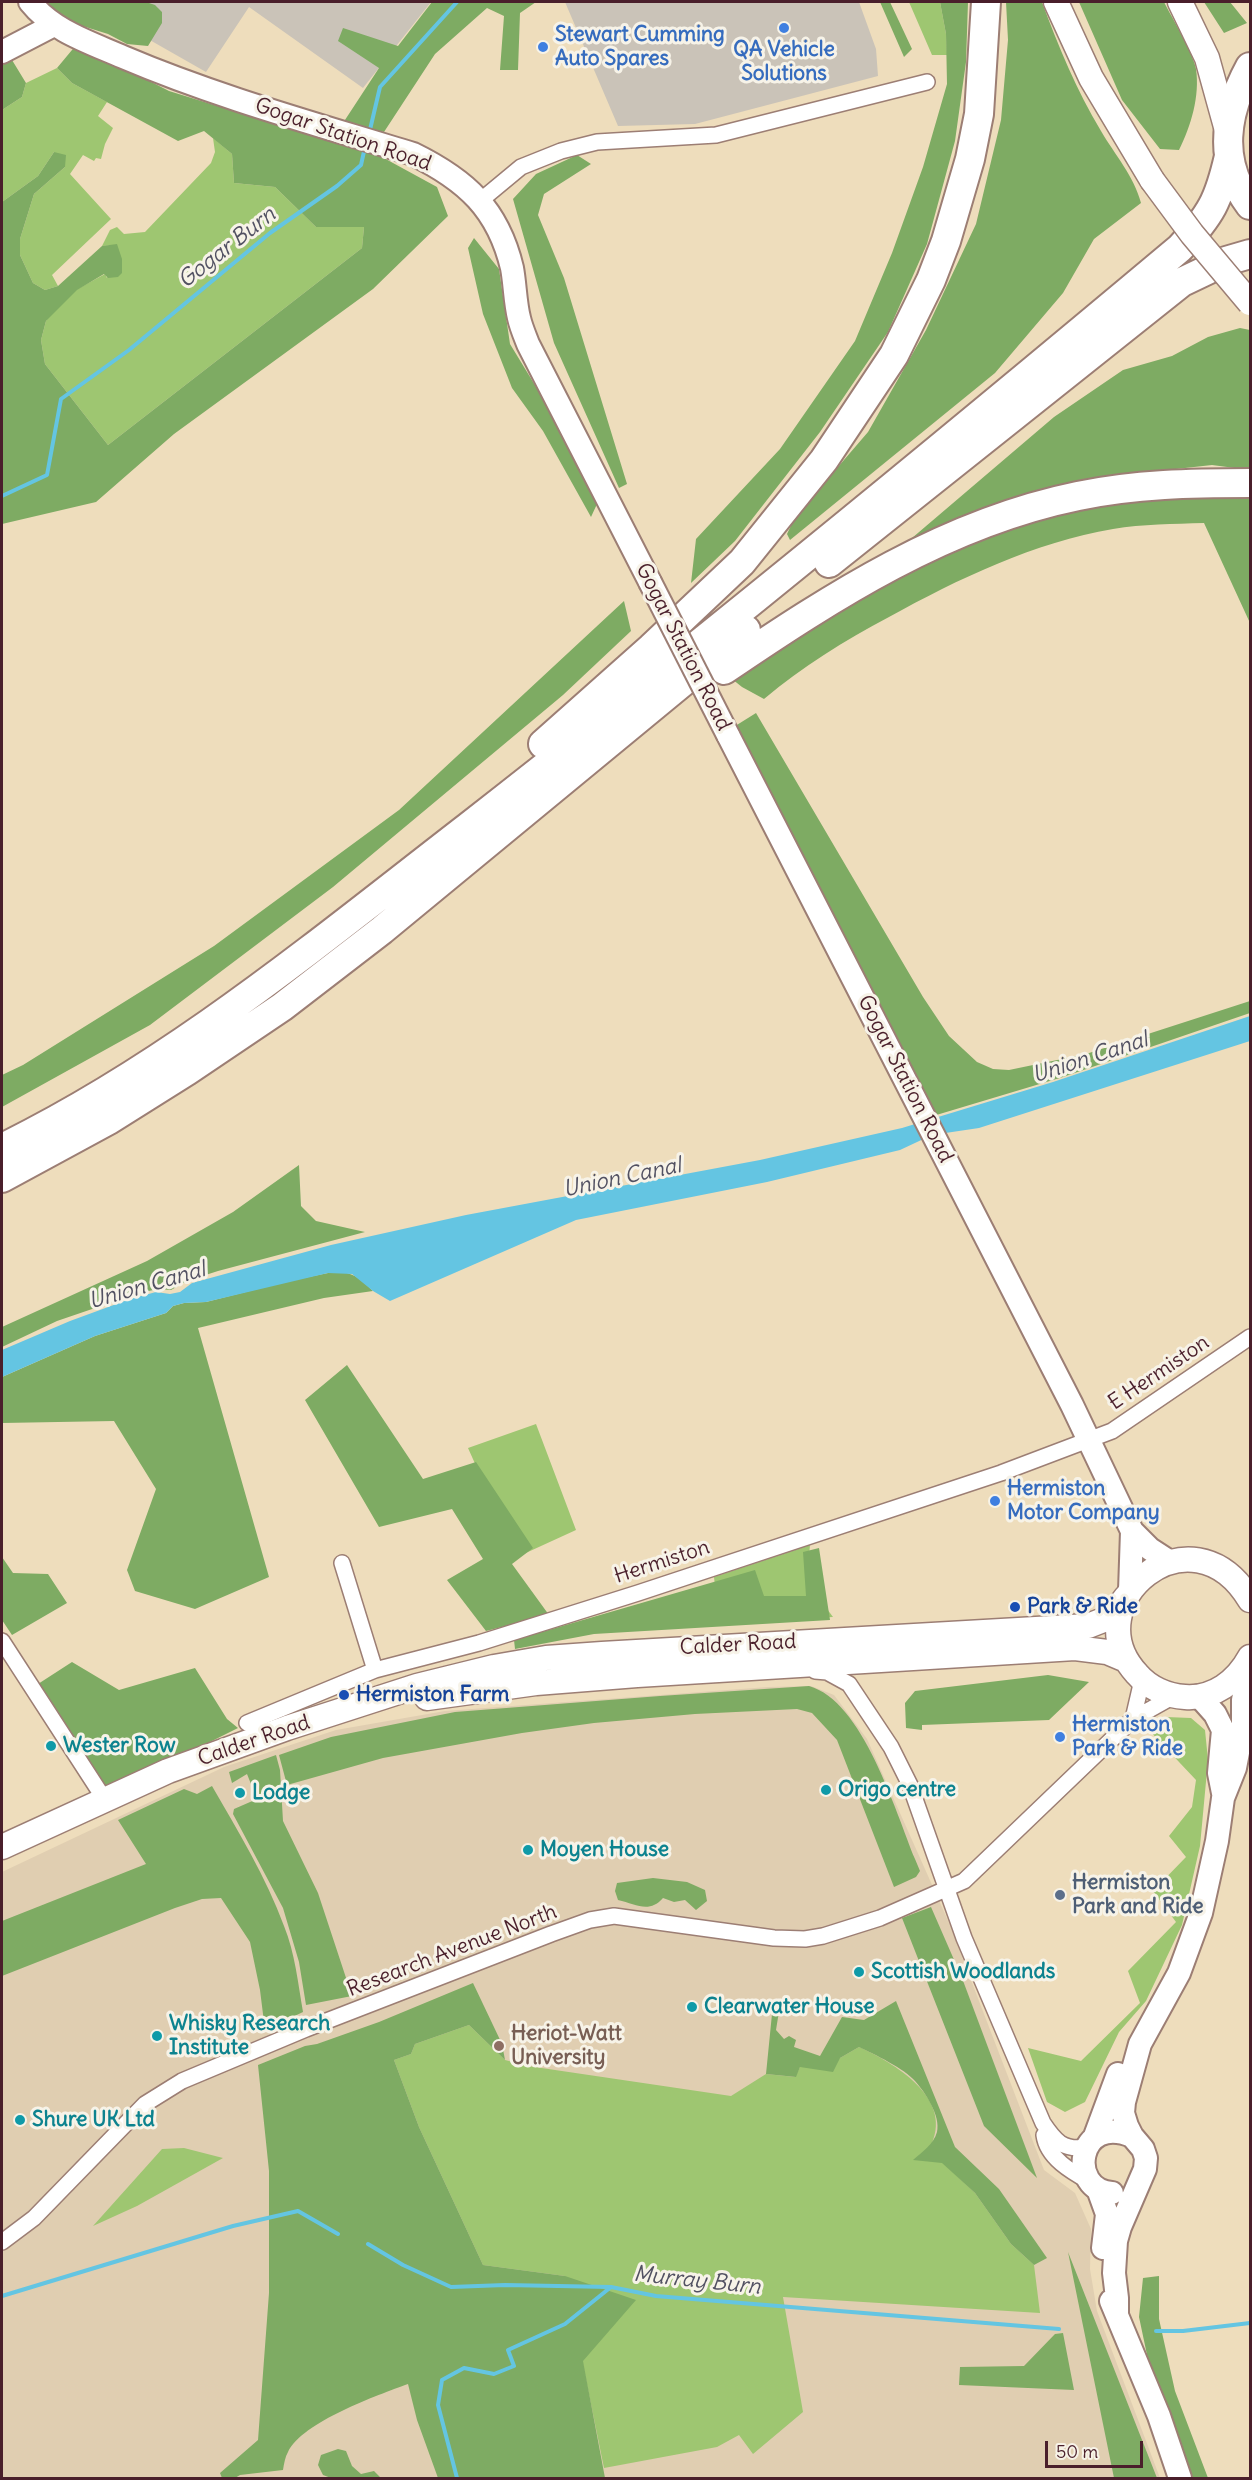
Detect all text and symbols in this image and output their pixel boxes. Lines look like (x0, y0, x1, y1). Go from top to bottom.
marker: QA Vehicle Solutions (777, 21, 791, 35)
place label: Stewart Cumming Auto Spares (555, 22, 725, 72)
place label: QA Vehicle Solutions (733, 37, 835, 87)
marker: Stewart Cumming Auto Spares (536, 40, 550, 54)
street label: Gogar Station Road (252, 93, 434, 177)
water label: Gogar Burn (173, 202, 281, 294)
street label: Gogar Station Road (630, 559, 736, 735)
street label: Gogar Station Road (852, 991, 958, 1167)
water label: Union Canal (1029, 1027, 1151, 1089)
water label: Union Canal (561, 1153, 683, 1203)
water label: Union Canal (86, 1257, 208, 1315)
street label: E Hermiston (1104, 1330, 1214, 1416)
place label: Hermiston Motor Company (1007, 1476, 1160, 1526)
marker: Hermiston Motor Company (988, 1494, 1002, 1508)
street label: Hermiston (611, 1535, 713, 1589)
place label: Park & Ride (1027, 1594, 1138, 1620)
marker: Park & Ride (1008, 1600, 1022, 1614)
street label: Calder Road (679, 1629, 797, 1661)
place label: Hermiston Farm (356, 1682, 509, 1708)
marker: Hermiston Farm (337, 1688, 351, 1702)
street label: Calder Road (195, 1710, 313, 1772)
place label: Hermiston Park & Ride (1072, 1712, 1183, 1762)
marker: Hermiston Park & Ride (1053, 1730, 1067, 1744)
place label: Wester Row (63, 1733, 175, 1759)
marker: Wester Row (44, 1739, 58, 1753)
place label: Origo centre (838, 1777, 956, 1803)
place label: Lodge (252, 1780, 310, 1806)
marker: Origo centre (819, 1783, 833, 1797)
marker: Lodge (233, 1786, 247, 1800)
place label: Moyen House (540, 1837, 669, 1863)
marker: Moyen House (521, 1843, 535, 1857)
place label: Hermiston Park and Ride (1072, 1870, 1204, 1920)
marker: Hermiston Park and Ride (1053, 1888, 1067, 1902)
street label: Research Avenue North (344, 1899, 560, 2003)
place label: Scottish Woodlands (871, 1959, 1055, 1985)
marker: Scottish Woodlands (852, 1965, 866, 1979)
place label: Clearwater House (704, 1994, 875, 2020)
marker: Clearwater House (685, 2000, 699, 2014)
place label: Whisky Research Institute (169, 2011, 330, 2061)
place label: Heriot-Watt University (511, 2021, 622, 2071)
marker: Whisky Research Institute (150, 2029, 164, 2043)
marker: Heriot-Watt University (492, 2039, 506, 2053)
place label: Shure UK Ltd (32, 2107, 155, 2133)
marker: Shure UK Ltd (13, 2113, 27, 2127)
water label: Murray Burn (632, 2261, 762, 2301)
scale bar (1048, 2429, 1146, 2467)
text: 50 m (1056, 2440, 1098, 2463)

